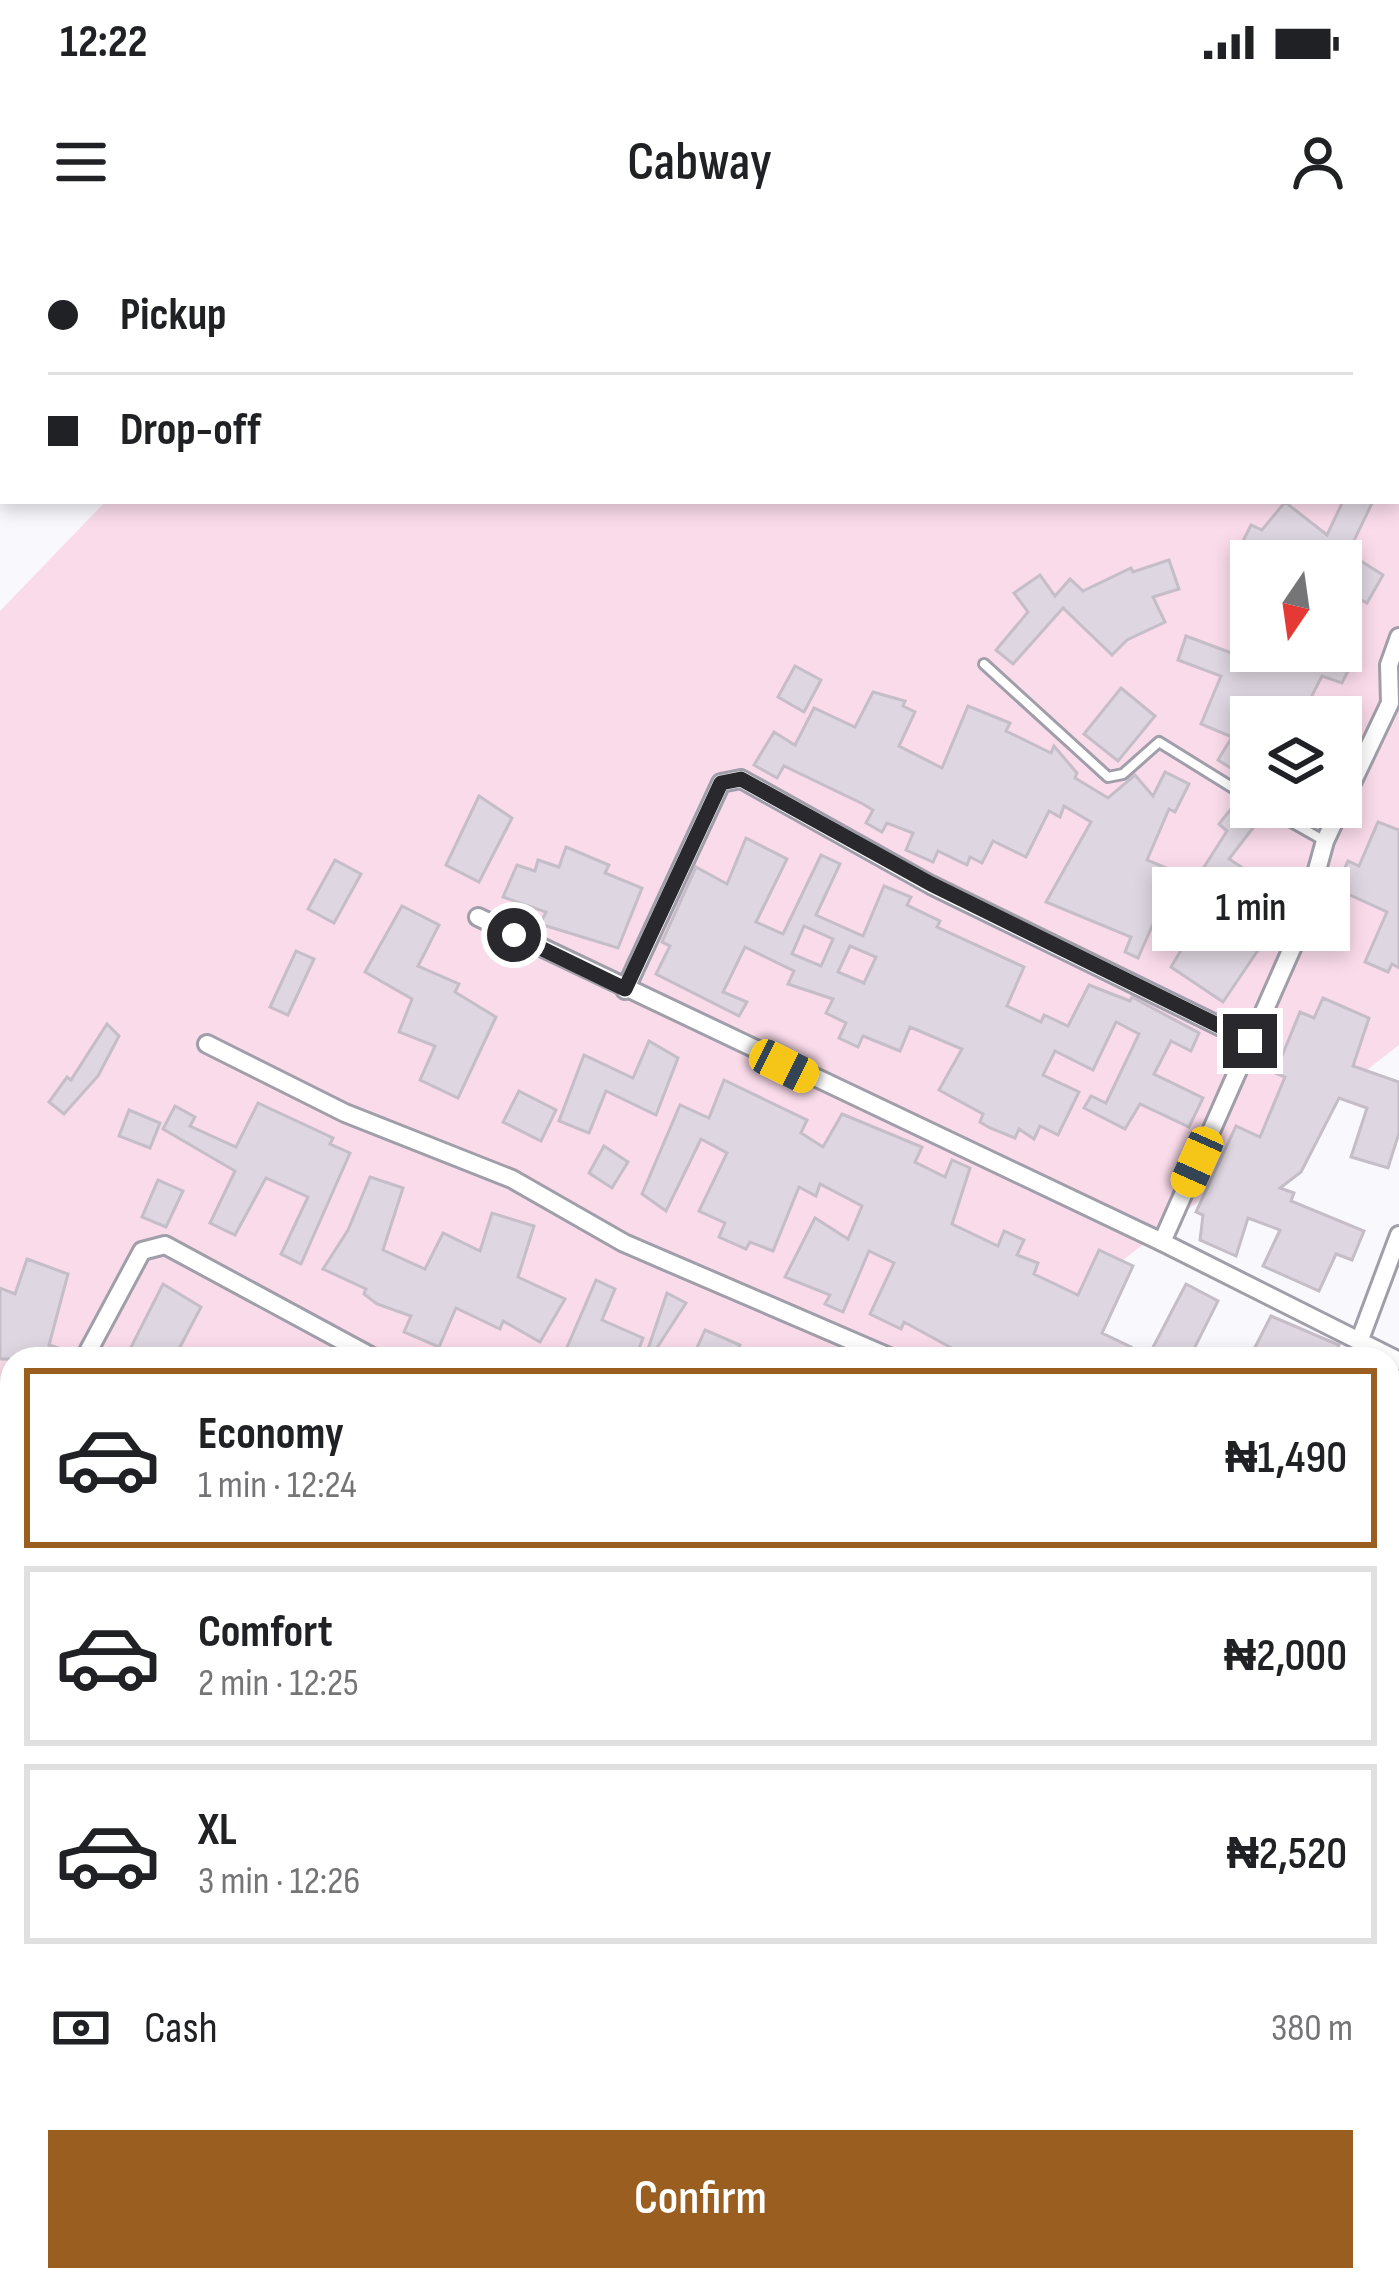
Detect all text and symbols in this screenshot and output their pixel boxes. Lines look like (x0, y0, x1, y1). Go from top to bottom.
text: 12:22 (60, 15, 147, 70)
icon: menu (48, 129, 114, 195)
icon: person (1285, 129, 1351, 195)
text: Cabway (627, 130, 772, 195)
text: Pickup (120, 288, 227, 343)
text: Drop-off (120, 403, 261, 458)
north arrow (1230, 540, 1362, 672)
map controls (1230, 540, 1362, 828)
button: layers (1230, 696, 1362, 828)
callout: 1 min (1151, 867, 1349, 951)
text: 1 min (1216, 885, 1286, 932)
route start (487, 908, 541, 962)
route end (1223, 1014, 1277, 1068)
car (744, 1034, 824, 1098)
car (1166, 1122, 1228, 1202)
icon: car (54, 1404, 162, 1512)
text: Economy (198, 1407, 344, 1462)
text: ₦1,490 (1225, 1431, 1347, 1486)
text: 1 min · 12:24 (198, 1462, 357, 1509)
icon: car (54, 1602, 162, 1710)
text: Comfort (198, 1605, 333, 1660)
text: ₦2,000 (1224, 1629, 1347, 1684)
text: 2 min · 12:25 (198, 1660, 359, 1707)
icon: car (54, 1800, 162, 1908)
text: XL (198, 1803, 237, 1858)
text: ₦2,520 (1226, 1827, 1347, 1882)
text: 3 min · 12:26 (198, 1858, 360, 1905)
icon: cash (48, 1995, 114, 2061)
text: Cash (144, 2001, 218, 2056)
text: 380 m (1271, 2005, 1353, 2052)
button: Confirm (48, 2130, 1353, 2268)

